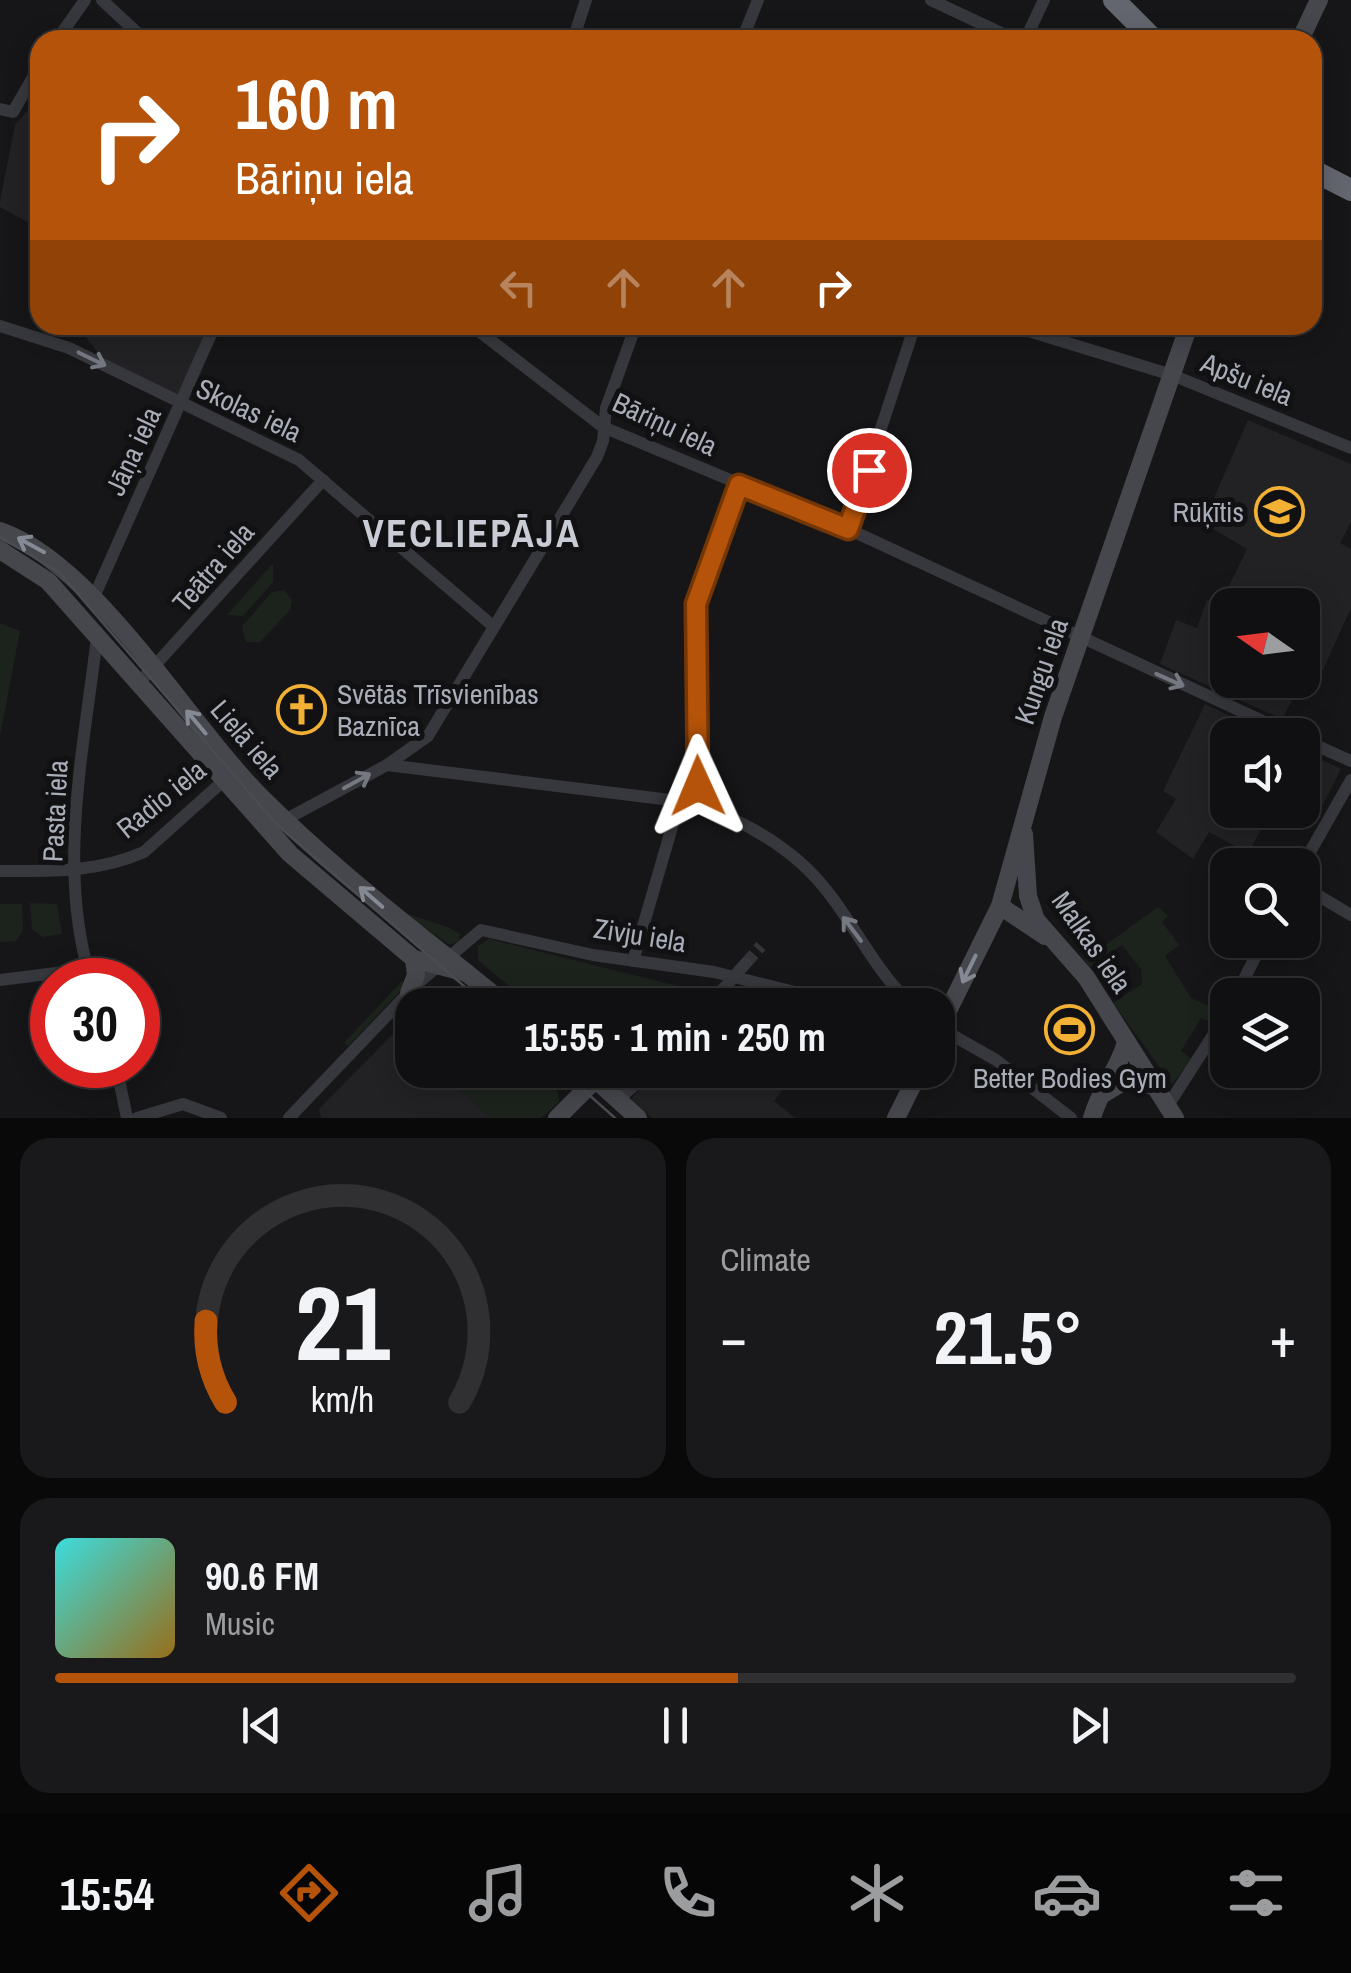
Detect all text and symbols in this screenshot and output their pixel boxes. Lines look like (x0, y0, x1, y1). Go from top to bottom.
text: 160 m (235, 57, 398, 151)
icon: right (70, 70, 200, 200)
text: Bāriņu iela (235, 147, 413, 208)
icon: left (491, 260, 546, 315)
icon: ahead (596, 260, 651, 315)
icon: ahead (701, 260, 756, 315)
icon: right (806, 260, 861, 315)
street label: Apšu iela (1195, 343, 1299, 415)
one-way arrow (76, 351, 106, 370)
street label: Skolas iela (190, 369, 308, 451)
street label: Bāriņu iela (607, 383, 724, 465)
street label: Jāņa iela (96, 401, 170, 501)
pin (827, 428, 912, 513)
icon: arrive (842, 443, 897, 498)
school or university icon: Rūķītis (1253, 486, 1305, 538)
place label: Rūķītis (1173, 493, 1244, 531)
district label: VECLIEPĀJA (363, 508, 581, 559)
street label: Teātra iela (163, 514, 263, 620)
one-way arrow (17, 535, 46, 555)
north arrow (1210, 588, 1320, 698)
map controls (1210, 588, 1320, 1088)
street label: Kungu iela (1005, 613, 1077, 729)
one-way arrow (1154, 672, 1185, 690)
place label: Svētās Trīsvienības Baznīca (337, 675, 539, 745)
church icon: Svētās Trīsvienības Baznīca (276, 684, 328, 736)
street label: Lielā iela (202, 691, 292, 787)
one-way arrow (185, 710, 208, 735)
button: sound (1210, 718, 1320, 828)
position arrow (646, 734, 750, 838)
street label: Radio iela (108, 751, 214, 847)
street label: Pasta iela (33, 759, 77, 863)
one-way arrow (342, 771, 371, 791)
button: search (1210, 848, 1320, 958)
street label: Malkas iela (1043, 884, 1141, 1001)
one-way arrow (359, 886, 384, 909)
street label: Zivju iela (591, 909, 689, 961)
one-way arrow (841, 916, 862, 943)
one-way arrow (958, 953, 977, 983)
speed limit sign: 30 (30, 958, 160, 1088)
button: layers (1210, 978, 1320, 1088)
sports icon: Better Bodies Gym (1044, 1004, 1096, 1056)
text: 15:55 · 1 min · 250 m (524, 1012, 826, 1063)
place label: Better Bodies Gym (973, 1059, 1167, 1097)
text: Climate (721, 1238, 811, 1281)
text: 21 (295, 1252, 391, 1392)
text: 21.5° (933, 1286, 1083, 1387)
text: − (721, 1300, 747, 1374)
text: + (1270, 1300, 1296, 1374)
text: km/h (311, 1375, 375, 1423)
text: 90.6 FM (205, 1551, 319, 1602)
text: Music (205, 1602, 275, 1645)
icon: previous (234, 1698, 289, 1753)
icon: pause (648, 1698, 703, 1753)
icon: next (1062, 1698, 1117, 1753)
icon: directions (274, 1858, 344, 1928)
icon: music (463, 1858, 533, 1928)
icon: phone (653, 1858, 723, 1928)
icon: climate (842, 1858, 912, 1928)
icon: car (1032, 1858, 1102, 1928)
icon: filters (1221, 1858, 1291, 1928)
text: 15:54 (60, 1863, 154, 1924)

